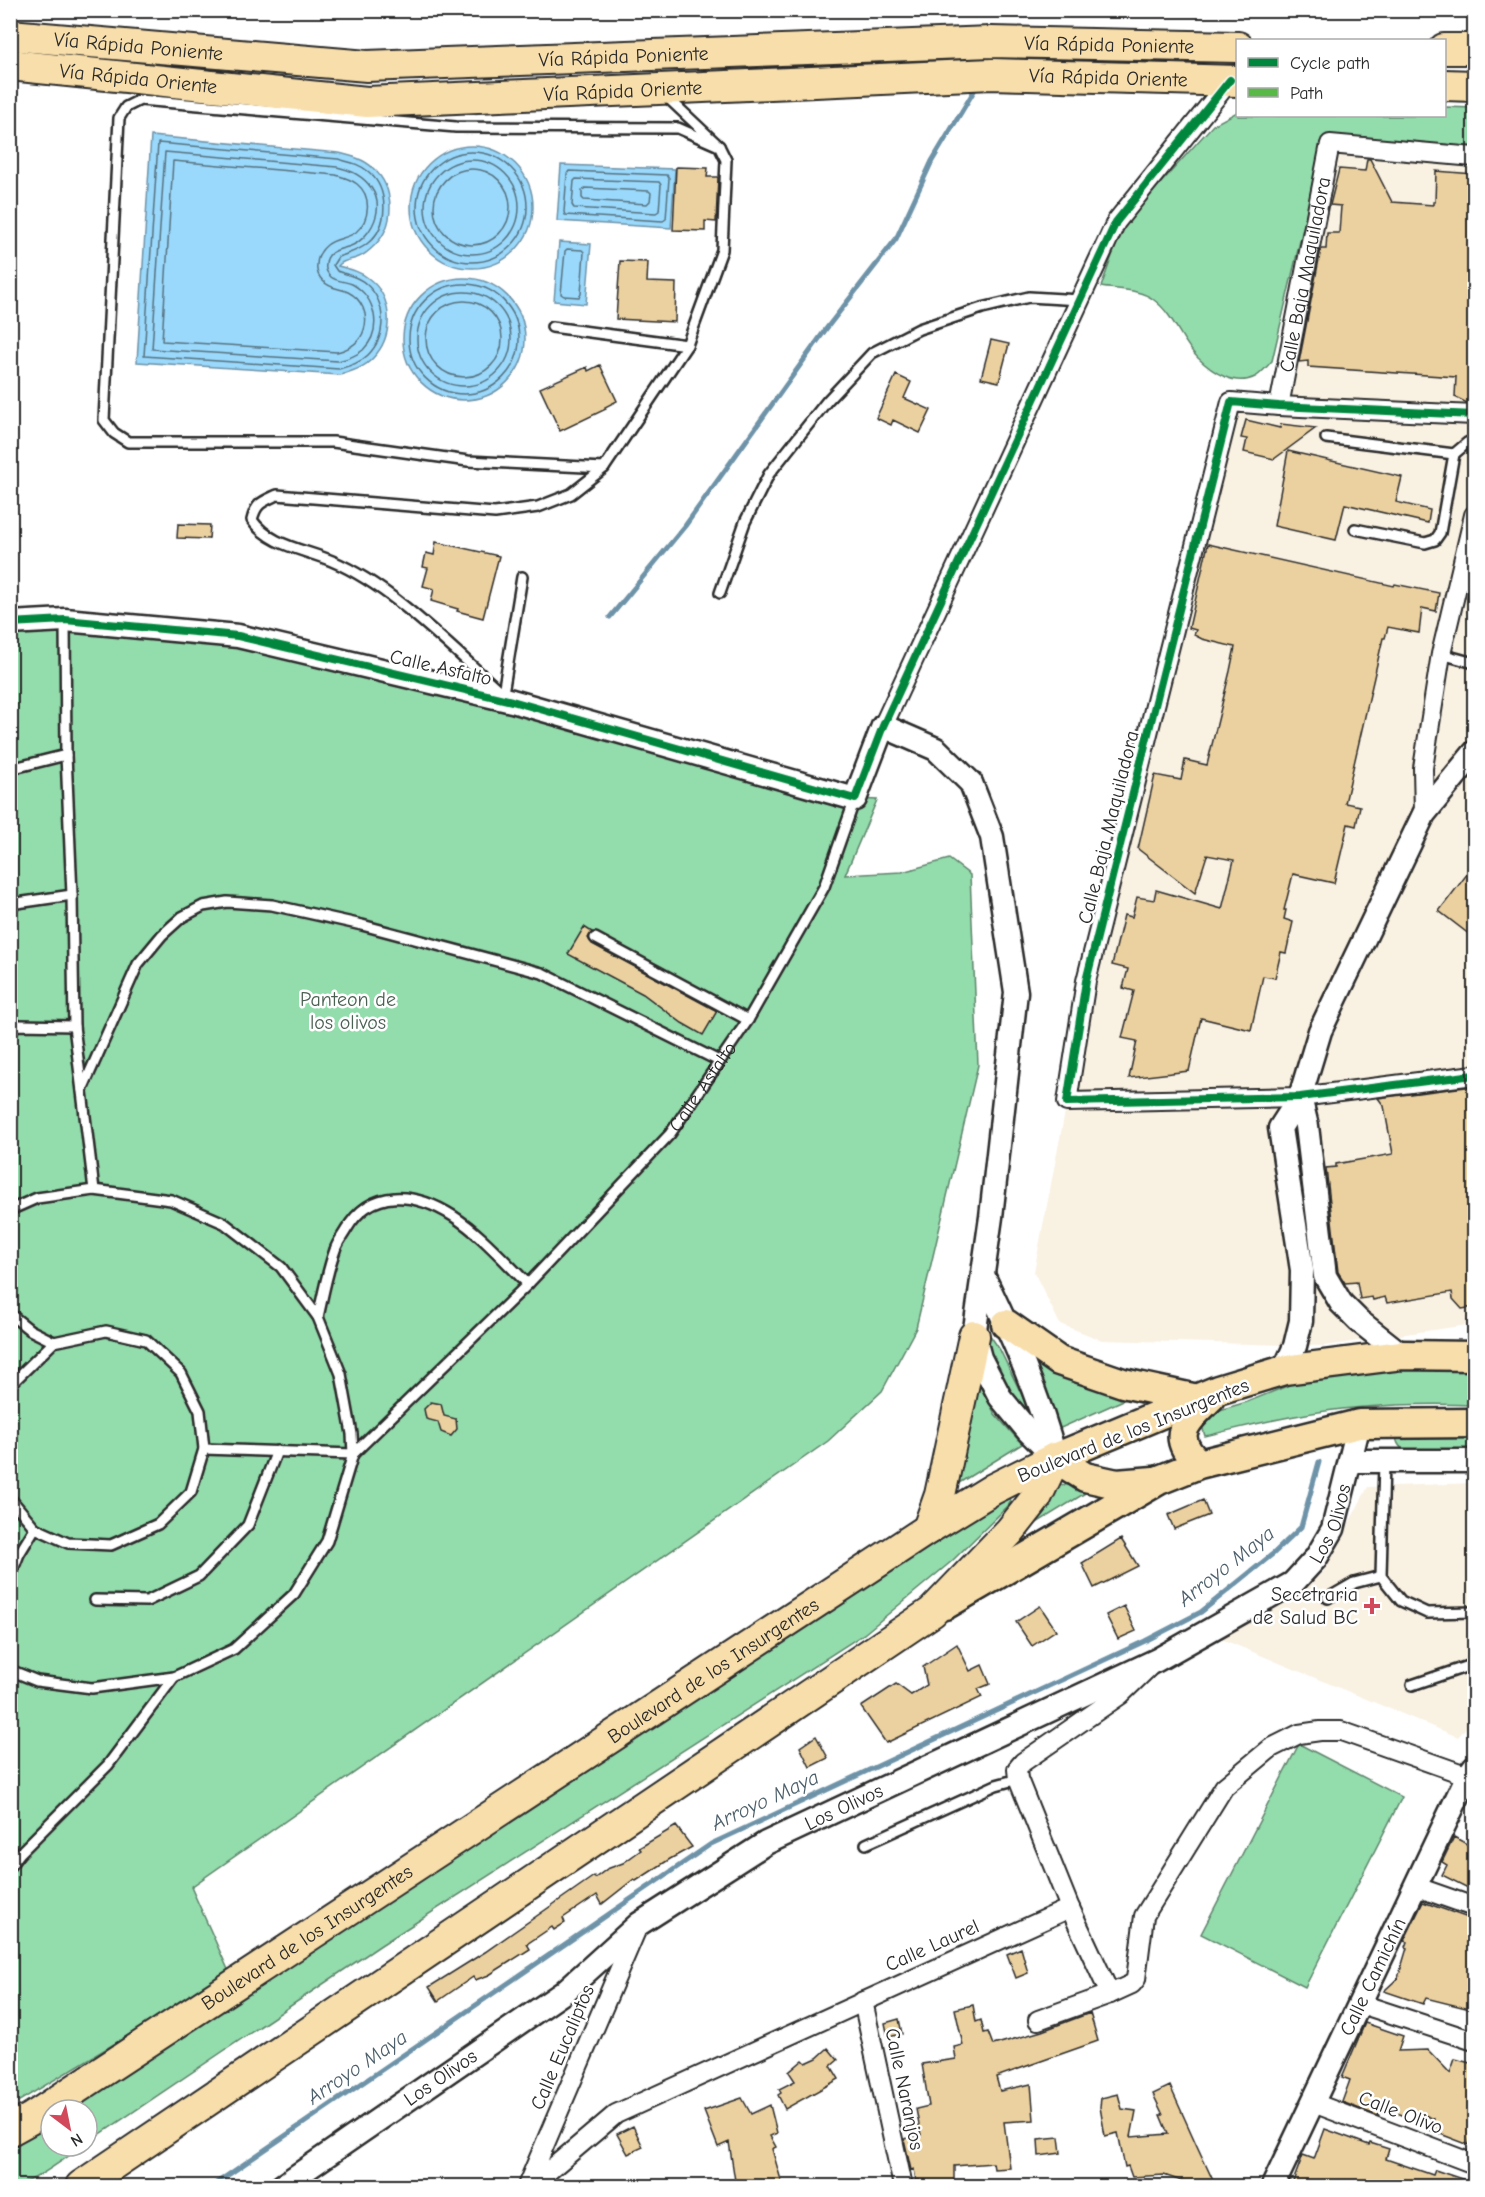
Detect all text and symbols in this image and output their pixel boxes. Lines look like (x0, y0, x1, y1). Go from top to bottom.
street label: Vía Rápida Poniente (53, 28, 224, 65)
street label: Vía Rápida Poniente (1024, 32, 1194, 58)
legend (1236, 39, 1446, 117)
street label: Vía Rápida Poniente (538, 42, 709, 71)
text: Cycle path (1290, 53, 1370, 74)
street label: Vía Rápida Oriente (58, 59, 218, 98)
street label: Vía Rápida Oriente (1029, 64, 1188, 92)
street label: Vía Rápida Oriente (543, 76, 703, 106)
text: Path (1290, 83, 1323, 104)
street label: Calle Baja Maquiladora (1275, 175, 1335, 374)
street label: Calle Asfalto (388, 645, 494, 690)
street label: Calle Baja Maquiladora (1073, 728, 1144, 926)
park label: Panteon de los olivos (300, 988, 396, 1034)
street label: Calle Asfalto (664, 1038, 742, 1136)
street label: Boulevard de los Insurgentes (1014, 1373, 1252, 1487)
street label: Los Olivos (1305, 1482, 1356, 1567)
water label: Arroyo Maya (1172, 1521, 1279, 1612)
place label: Secetraria de Salud BC (1253, 1583, 1358, 1629)
street label: Boulevard de los Insurgentes (603, 1593, 823, 1748)
marker: Secetraria de Salud BC (1363, 1597, 1381, 1615)
water label: Arroyo Maya (707, 1765, 823, 1836)
street label: Los Olivos (801, 1779, 887, 1835)
street label: Boulevard de los Insurgentes (197, 1860, 417, 2015)
street label: Calle Camichín (1335, 1914, 1411, 2039)
street label: Calle Laurel (882, 1915, 983, 1976)
street label: Calle Eucaliptos (526, 1981, 599, 2113)
water label: Arroyo Maya (302, 2025, 412, 2110)
street label: Calle Naranjos (880, 2026, 929, 2152)
street label: Los Olivos (399, 2044, 481, 2111)
street label: Calle Olivo (1355, 2086, 1446, 2139)
north arrow (39, 2098, 99, 2158)
text: N (67, 2129, 86, 2150)

